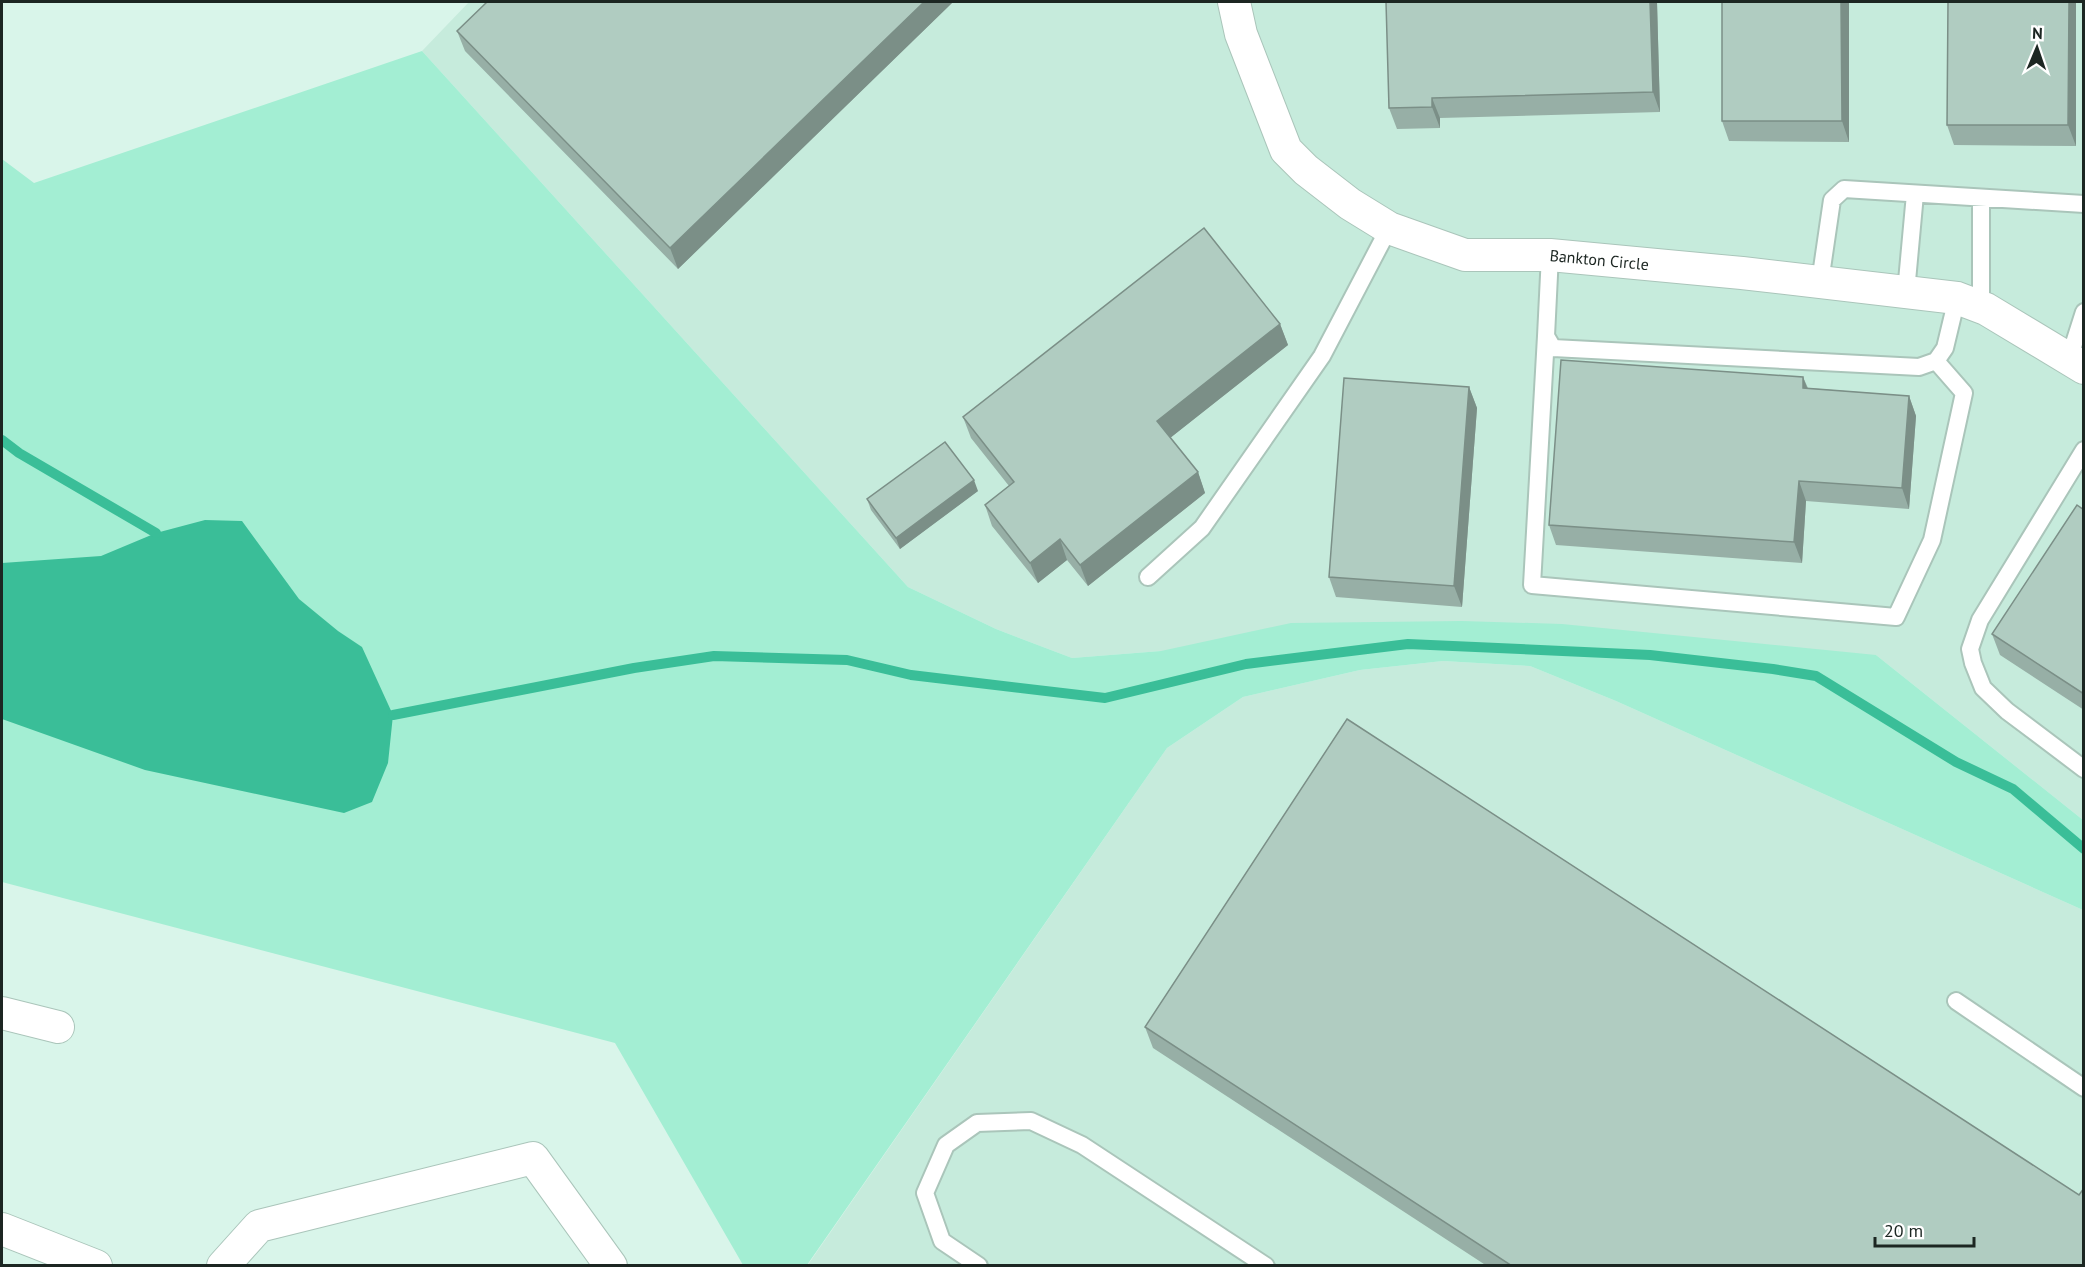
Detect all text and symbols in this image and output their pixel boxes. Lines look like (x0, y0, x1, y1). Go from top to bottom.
north arrow (2007, 18, 2067, 78)
text: N (2032, 23, 2043, 43)
street label: Bankton Circle (1549, 245, 1650, 274)
scale bar (1875, 1210, 1974, 1248)
text: 20 m (1884, 1219, 1923, 1242)

